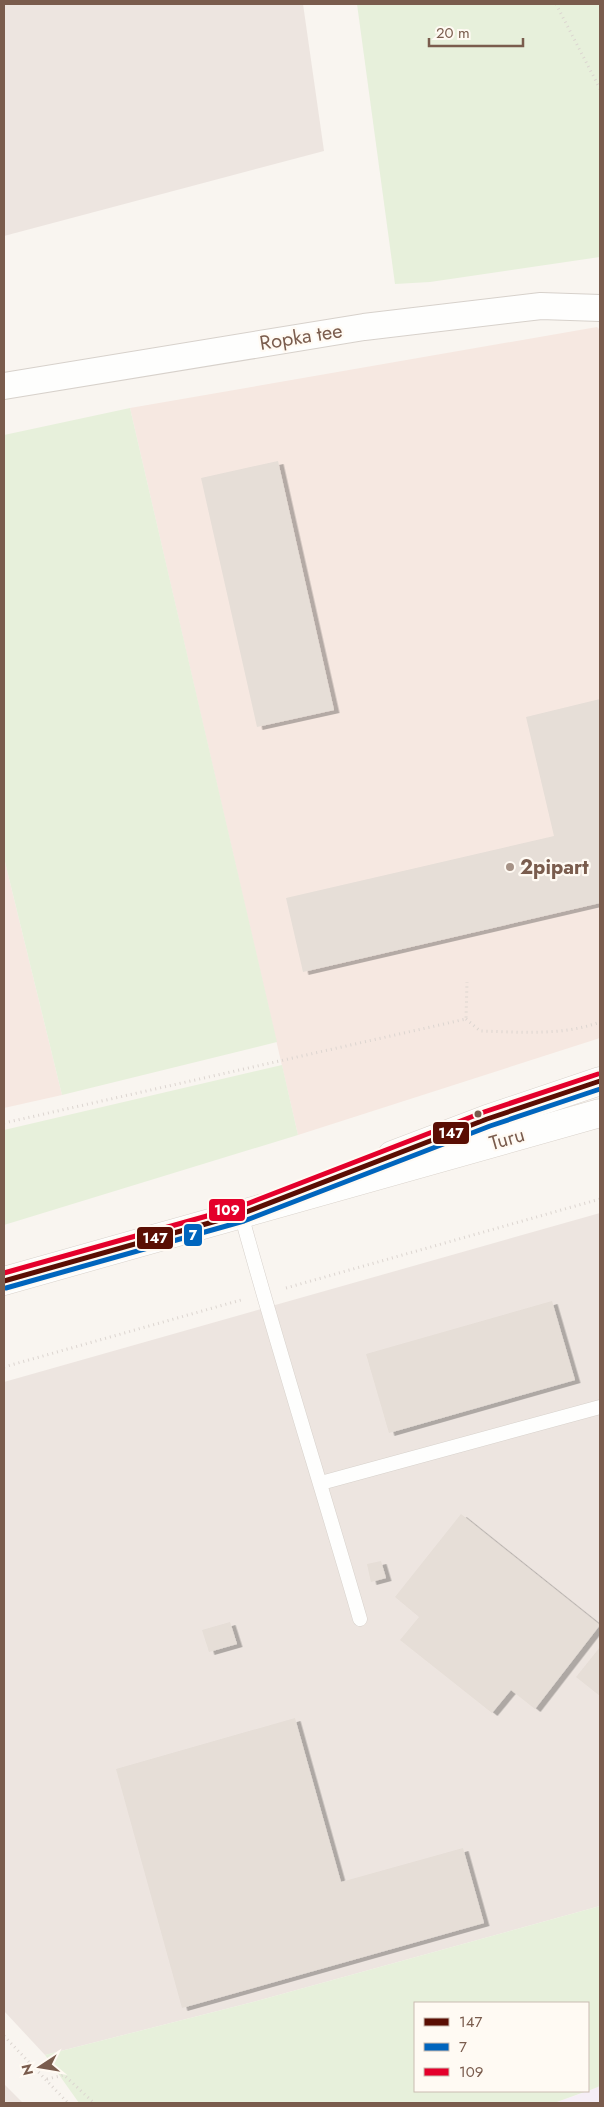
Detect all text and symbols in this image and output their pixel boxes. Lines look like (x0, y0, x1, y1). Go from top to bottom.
scale bar (429, 15, 523, 47)
text: 20 m (436, 22, 470, 44)
street label: Ropka tee (258, 316, 344, 358)
place label: 2pipart (520, 853, 589, 882)
marker: 2pipart (504, 861, 516, 873)
unlabelled marker (473, 1109, 483, 1119)
street label: Turu (486, 1120, 528, 1158)
line badge: 147 (432, 1121, 470, 1145)
text: 147 (438, 1123, 464, 1143)
line badge: 109 (208, 1198, 246, 1222)
text: 109 (214, 1200, 240, 1220)
line badge: 7 (183, 1223, 203, 1247)
text: 7 (189, 1225, 198, 1245)
line badge: 147 (136, 1226, 174, 1250)
text: 147 (142, 1228, 168, 1248)
legend (414, 2002, 589, 2092)
text: 147 (459, 2011, 482, 2033)
text: 7 (459, 2036, 467, 2058)
north arrow (15, 2042, 65, 2092)
text: 109 (459, 2061, 483, 2083)
text: N (16, 2062, 38, 2077)

